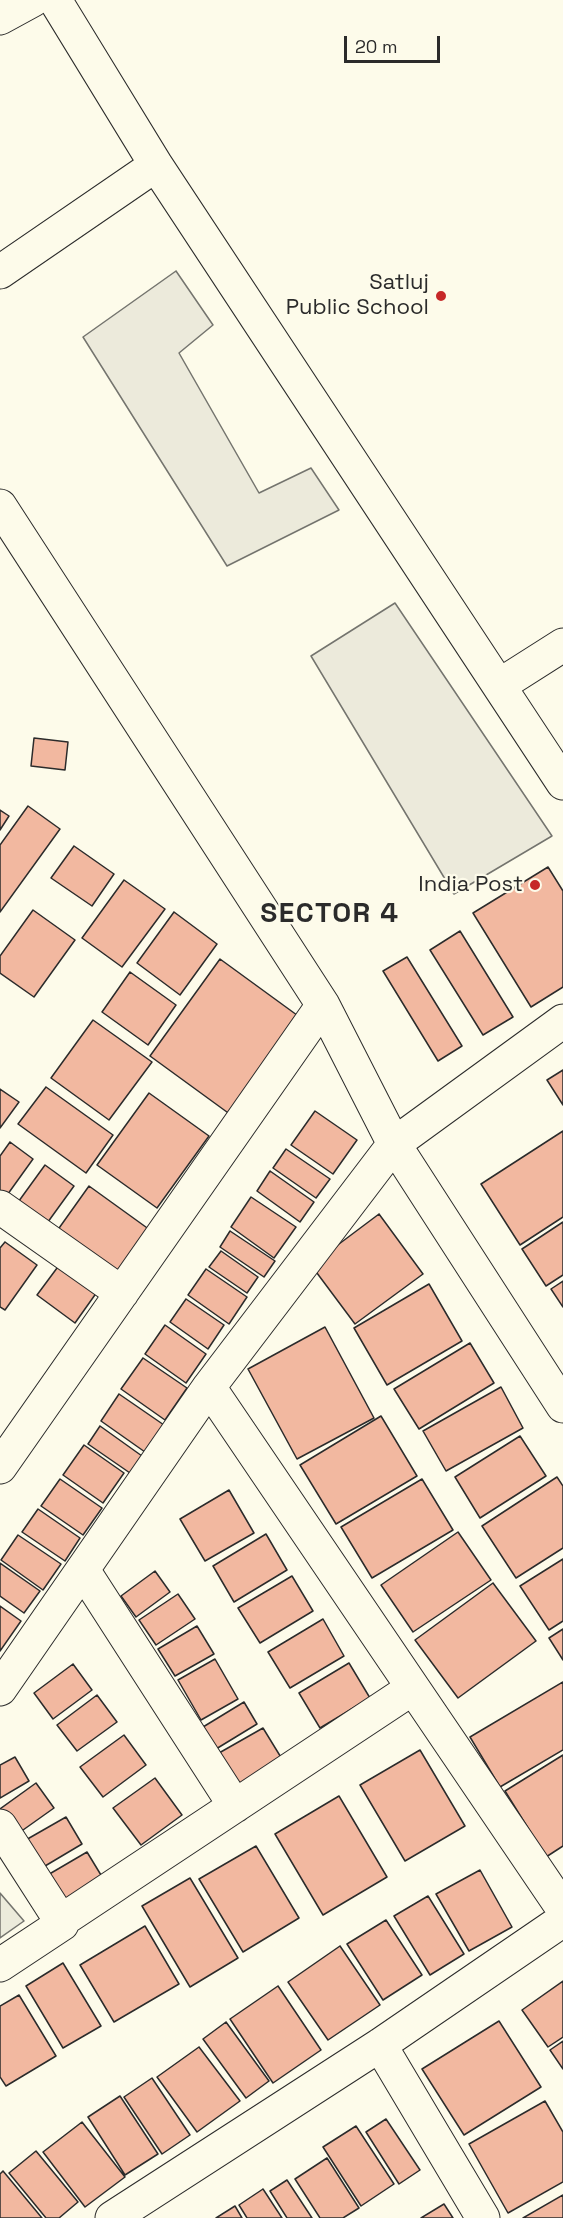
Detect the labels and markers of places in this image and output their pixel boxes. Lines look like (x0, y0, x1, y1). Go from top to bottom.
place label: Satluj Public School (286, 270, 429, 322)
marker: Satluj Public School (434, 289, 448, 303)
place label: India Post (418, 872, 523, 898)
marker: India Post (528, 878, 542, 892)

